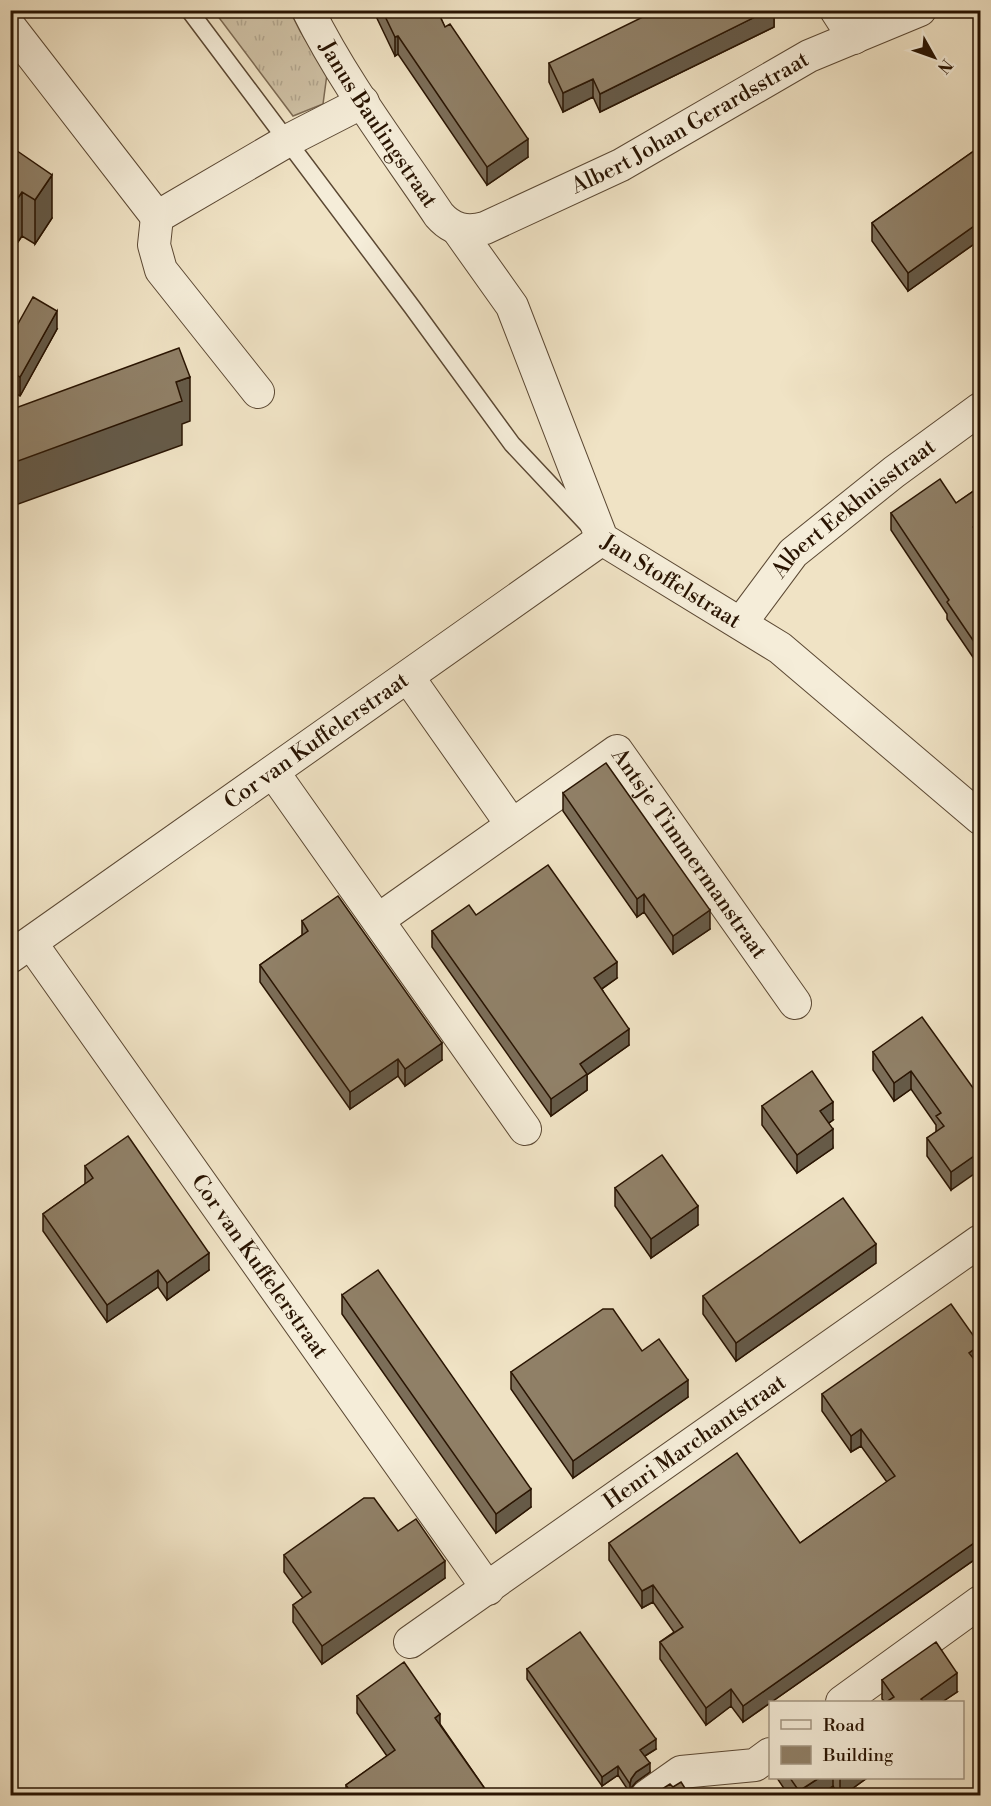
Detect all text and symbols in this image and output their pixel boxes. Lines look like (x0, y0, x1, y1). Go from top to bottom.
north arrow (904, 27, 964, 87)
street label: Janus Baulingstraat (313, 35, 444, 213)
street label: Albert Johan Gerardsstraat (566, 46, 814, 200)
text: N (933, 55, 956, 78)
street label: Albert Eekhuisstraat (765, 433, 941, 584)
street label: Jan Stoffelstraat (595, 528, 746, 634)
street label: Cor van Kuffelerstraat (219, 666, 414, 815)
street label: Antsje Timmermanstraat (605, 742, 773, 964)
street label: Cor van Kuffelerstraat (185, 1169, 334, 1364)
street label: Henri Marchantstraat (598, 1368, 791, 1515)
legend (769, 1701, 964, 1779)
text: Road (823, 1714, 866, 1737)
text: Building (822, 1744, 894, 1767)

